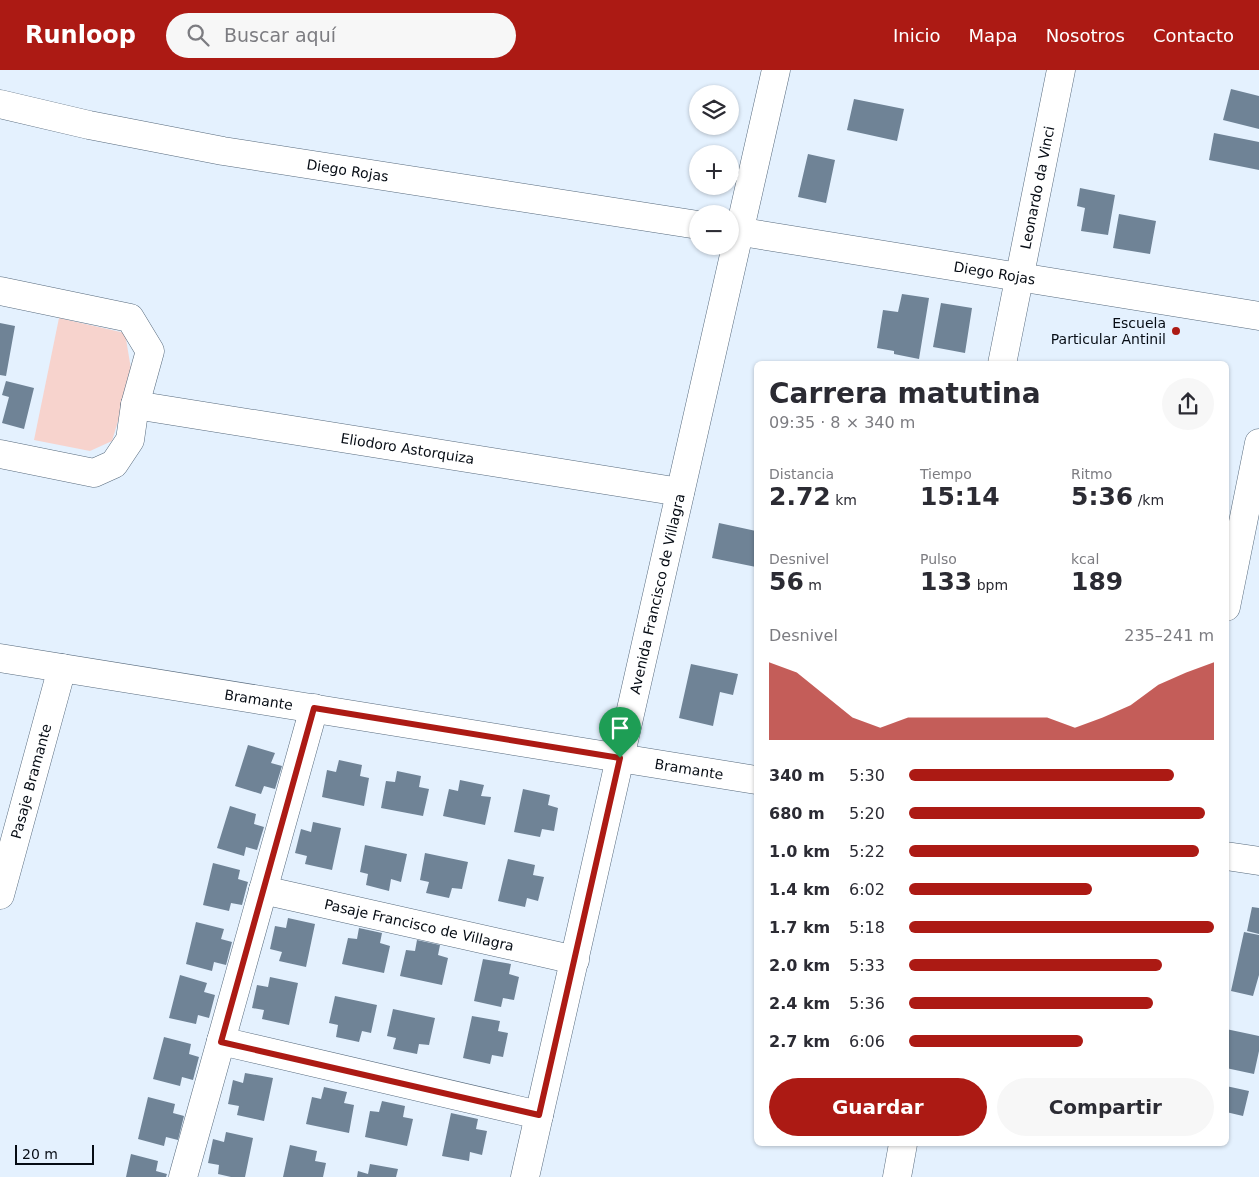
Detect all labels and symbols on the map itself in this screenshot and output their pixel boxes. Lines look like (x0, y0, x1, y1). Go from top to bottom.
street label: Leonardo da Vinci (1017, 125, 1058, 250)
street label: Diego Rojas (305, 156, 390, 185)
street label: Diego Rojas (952, 258, 1037, 288)
place label: Escuela Particular Antinil (1051, 315, 1166, 347)
marker: Escuela Particular Antinil (1170, 325, 1182, 337)
street label: Eliodoro Astorquiza (340, 430, 476, 467)
street label: Avenida Francisco de Villagra (627, 492, 688, 696)
street label: Bramante (223, 686, 294, 713)
pin (599, 707, 641, 758)
street label: Pasaje Bramante (8, 722, 54, 840)
street label: Bramante (654, 756, 725, 783)
street label: Pasaje Francisco de Villagra (323, 896, 515, 954)
scale bar (15, 1142, 94, 1165)

